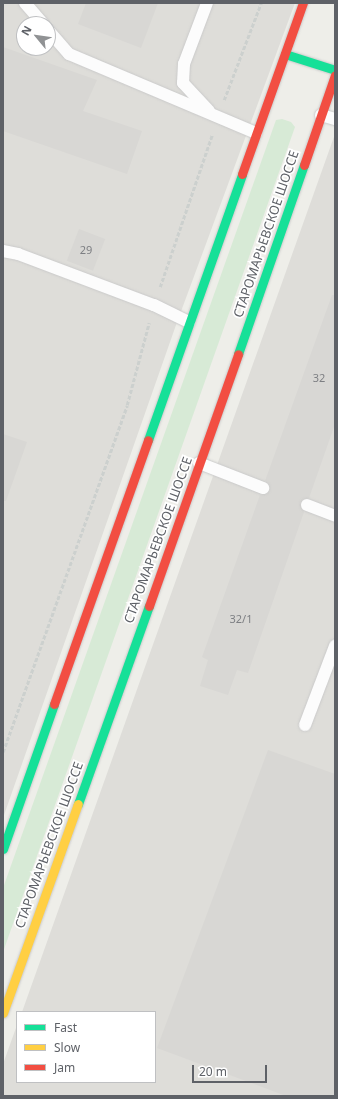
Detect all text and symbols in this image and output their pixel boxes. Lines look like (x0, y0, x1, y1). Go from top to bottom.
north arrow (16, 16, 56, 56)
text: N (17, 23, 35, 38)
street label: СТАРОМАРЬЕВСКОЕ ШОССЕ (230, 148, 302, 320)
house number: 29 (80, 243, 92, 257)
house number: 32 (313, 371, 325, 385)
street label: СТАРОМАРЬЕВСКОЕ ШОССЕ (121, 455, 195, 625)
house number: 32/1 (230, 612, 252, 626)
street label: СТАРОМАРЬЕВСКОЕ ШОССЕ (12, 760, 86, 930)
legend (16, 1011, 156, 1083)
text: Fast (54, 1019, 77, 1036)
text: Slow (54, 1039, 80, 1056)
scale bar (194, 1057, 269, 1083)
text: Jam (54, 1059, 75, 1076)
text: 20 m (199, 1063, 227, 1080)

